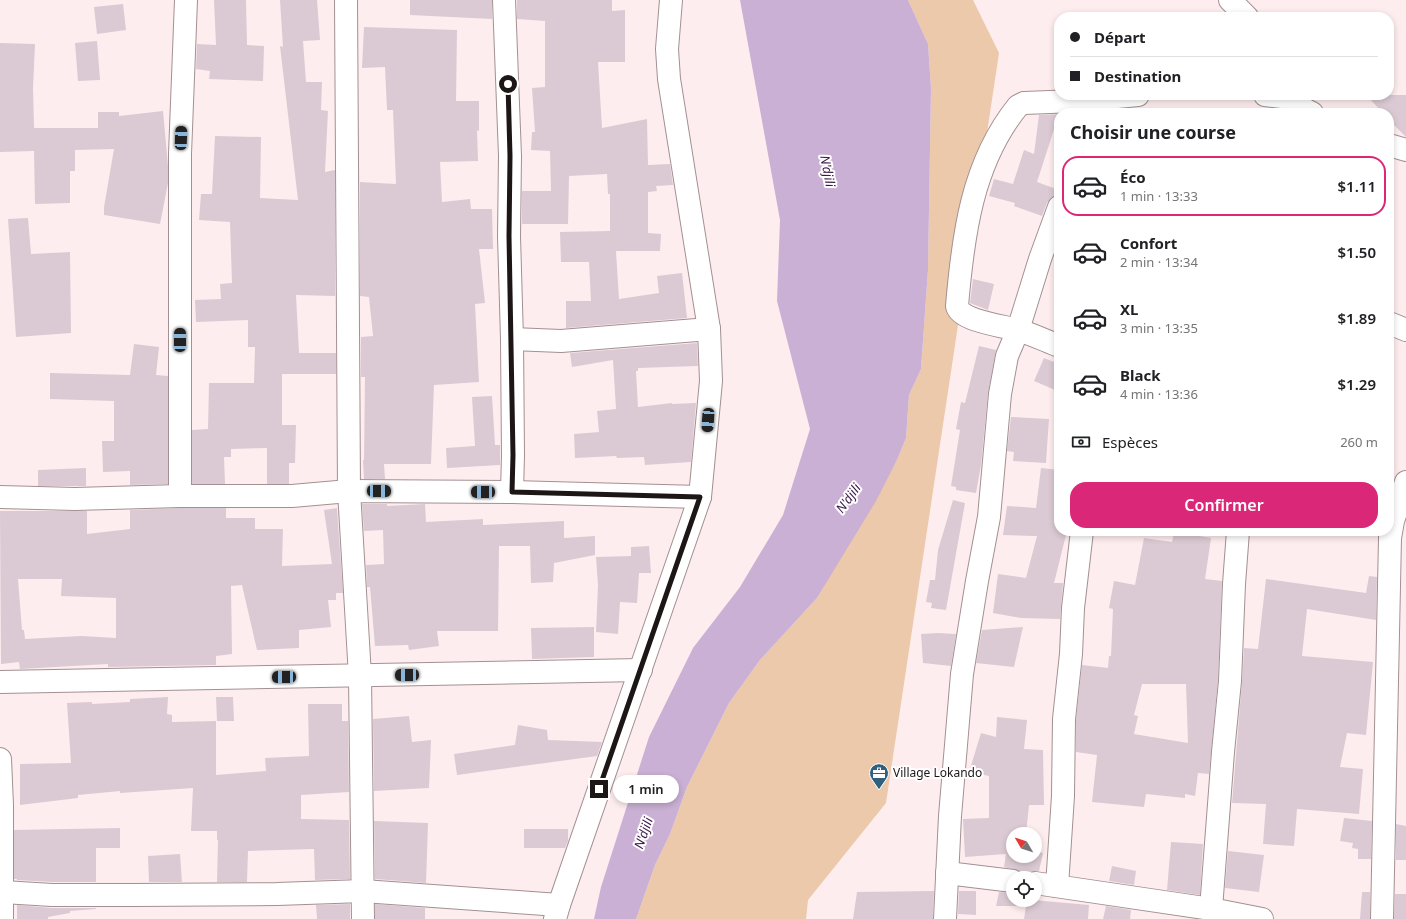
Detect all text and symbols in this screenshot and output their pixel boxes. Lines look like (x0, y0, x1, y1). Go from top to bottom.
text: Départ (1094, 27, 1146, 47)
text: Destination (1094, 66, 1181, 86)
route start (499, 75, 517, 93)
text: Choisir une course (1070, 120, 1236, 144)
car (175, 126, 187, 150)
water label: N'djili (816, 153, 840, 189)
text: Éco (1120, 167, 1146, 187)
icon: car (1072, 168, 1108, 204)
text: $1.11 (1338, 176, 1376, 196)
text: 1 min · 13:33 (1120, 187, 1198, 205)
text: Confort (1120, 233, 1177, 253)
icon: car (1072, 234, 1108, 270)
text: $1.50 (1338, 242, 1376, 262)
text: 2 min · 13:34 (1120, 253, 1198, 271)
text: XL (1120, 299, 1138, 319)
icon: car (1072, 300, 1108, 336)
text: $1.89 (1338, 308, 1376, 328)
text: 3 min · 13:35 (1120, 319, 1198, 337)
car (174, 328, 186, 352)
text: Black (1120, 365, 1160, 385)
icon: car (1072, 366, 1108, 402)
text: $1.29 (1338, 374, 1376, 394)
text: 4 min · 13:36 (1120, 385, 1198, 403)
car (701, 408, 715, 432)
icon: cash (1070, 431, 1092, 453)
text: Espèces (1102, 432, 1158, 452)
text: 260 m (1340, 433, 1378, 451)
water label: N'djili (831, 479, 865, 516)
button: Confirmer (1070, 482, 1378, 528)
car (367, 485, 391, 497)
car (471, 486, 495, 498)
car (395, 669, 419, 681)
car (272, 671, 296, 683)
office icon: Village Lokando (868, 762, 890, 790)
place label: Village Lokando (893, 764, 982, 781)
callout: 1 min (613, 775, 679, 803)
route end (590, 780, 608, 798)
text: 1 min (628, 780, 664, 798)
water label: N'djili (629, 814, 657, 851)
north arrow (1006, 827, 1042, 863)
map controls (1006, 827, 1042, 907)
button: locate (1006, 871, 1042, 907)

